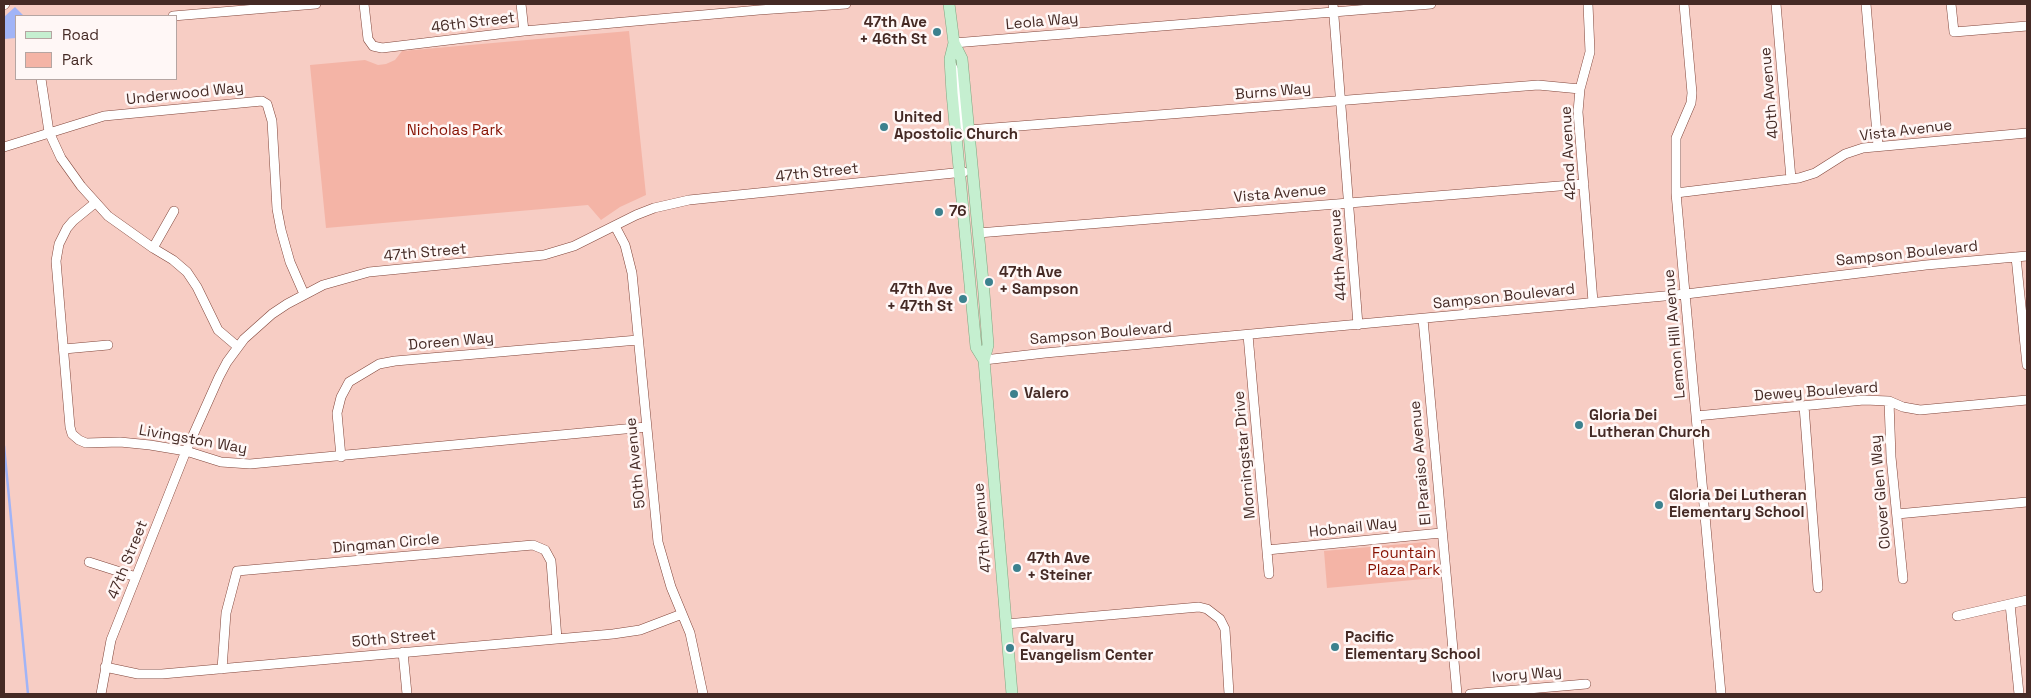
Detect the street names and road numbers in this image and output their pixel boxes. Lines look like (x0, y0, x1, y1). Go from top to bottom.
street label: 46th Street (430, 9, 516, 37)
street label: Leola Way (1005, 10, 1079, 34)
street label: 40th Avenue (1757, 46, 1783, 140)
street label: Underwood Way (125, 79, 245, 109)
street label: Burns Way (1234, 80, 1312, 104)
street label: 42nd Avenue (1558, 106, 1580, 200)
street label: Vista Avenue (1859, 116, 1953, 146)
street label: 47th Street (775, 160, 859, 186)
street label: Vista Avenue (1233, 181, 1327, 207)
street label: 44th Avenue (1327, 209, 1351, 301)
street label: Sampson Boulevard (1835, 238, 1979, 270)
street label: 47th Street (383, 240, 467, 266)
street label: Lemon Hill Avenue (1660, 268, 1690, 400)
street label: Sampson Boulevard (1432, 281, 1576, 313)
street label: Sampson Boulevard (1029, 319, 1173, 349)
street label: Doreen Way (407, 329, 495, 355)
street label: Dewey Boulevard (1753, 379, 1879, 405)
street label: Morningstar Drive (1230, 390, 1260, 520)
street label: El Paraiso Avenue (1407, 400, 1435, 526)
street label: 50th Avenue (622, 417, 650, 509)
street label: Livingston Way (137, 422, 249, 458)
street label: Clover Glen Way (1867, 434, 1895, 550)
street label: 47th Avenue (970, 482, 996, 574)
street label: Hobnail Way (1308, 514, 1398, 542)
street label: 47th Street (104, 518, 152, 602)
street label: Dingman Circle (332, 530, 440, 558)
street label: 50th Street (351, 626, 437, 652)
street label: Ivory Way (1491, 663, 1563, 687)

